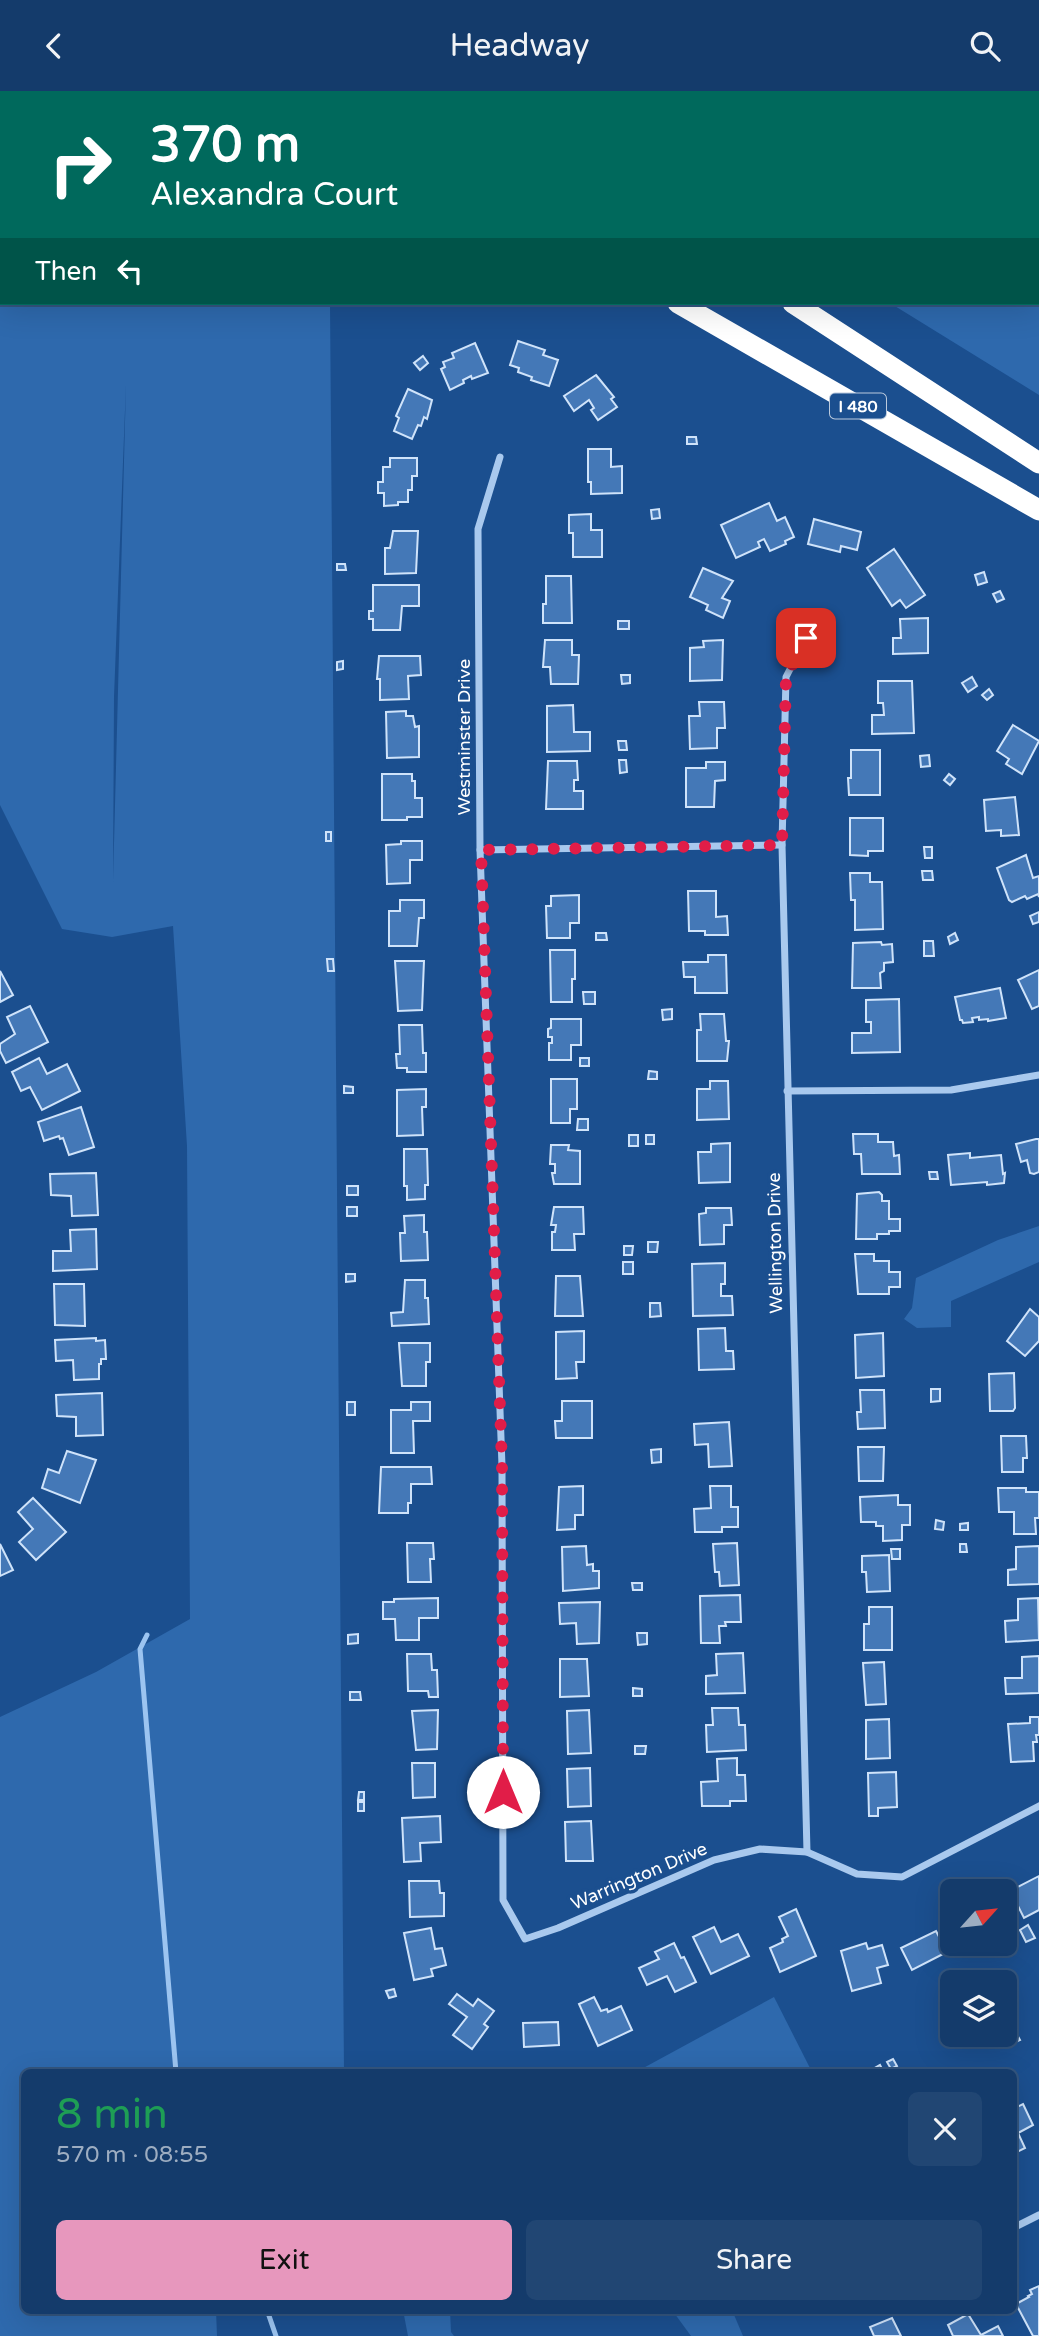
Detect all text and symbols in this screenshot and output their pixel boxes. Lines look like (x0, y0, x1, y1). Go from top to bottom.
icon: back (35, 27, 73, 65)
text: Headway (449, 27, 590, 65)
icon: search (966, 27, 1004, 65)
text: 370 m (150, 116, 300, 175)
icon: right (35, 119, 126, 210)
text: Alexandra Court (150, 176, 398, 214)
icon: left (111, 252, 149, 290)
text: Then (35, 256, 97, 287)
road number: I 480 (830, 393, 886, 419)
pin (776, 608, 836, 668)
icon: arrive (787, 619, 825, 657)
street label: Westminster Drive (453, 659, 475, 815)
street label: Wellington Drive (763, 1172, 787, 1314)
position arrow (466, 1755, 540, 1829)
street label: Warrington Drive (568, 1837, 710, 1915)
north arrow (940, 1879, 1017, 1957)
map controls (940, 1879, 1017, 2047)
button: layers (940, 1970, 1017, 2047)
text: 8 min (56, 2089, 168, 2140)
button: close (908, 2092, 982, 2166)
text: 570 m · 08:55 (56, 2141, 208, 2169)
button: Exit (56, 2220, 512, 2300)
button: Share (526, 2220, 982, 2300)

